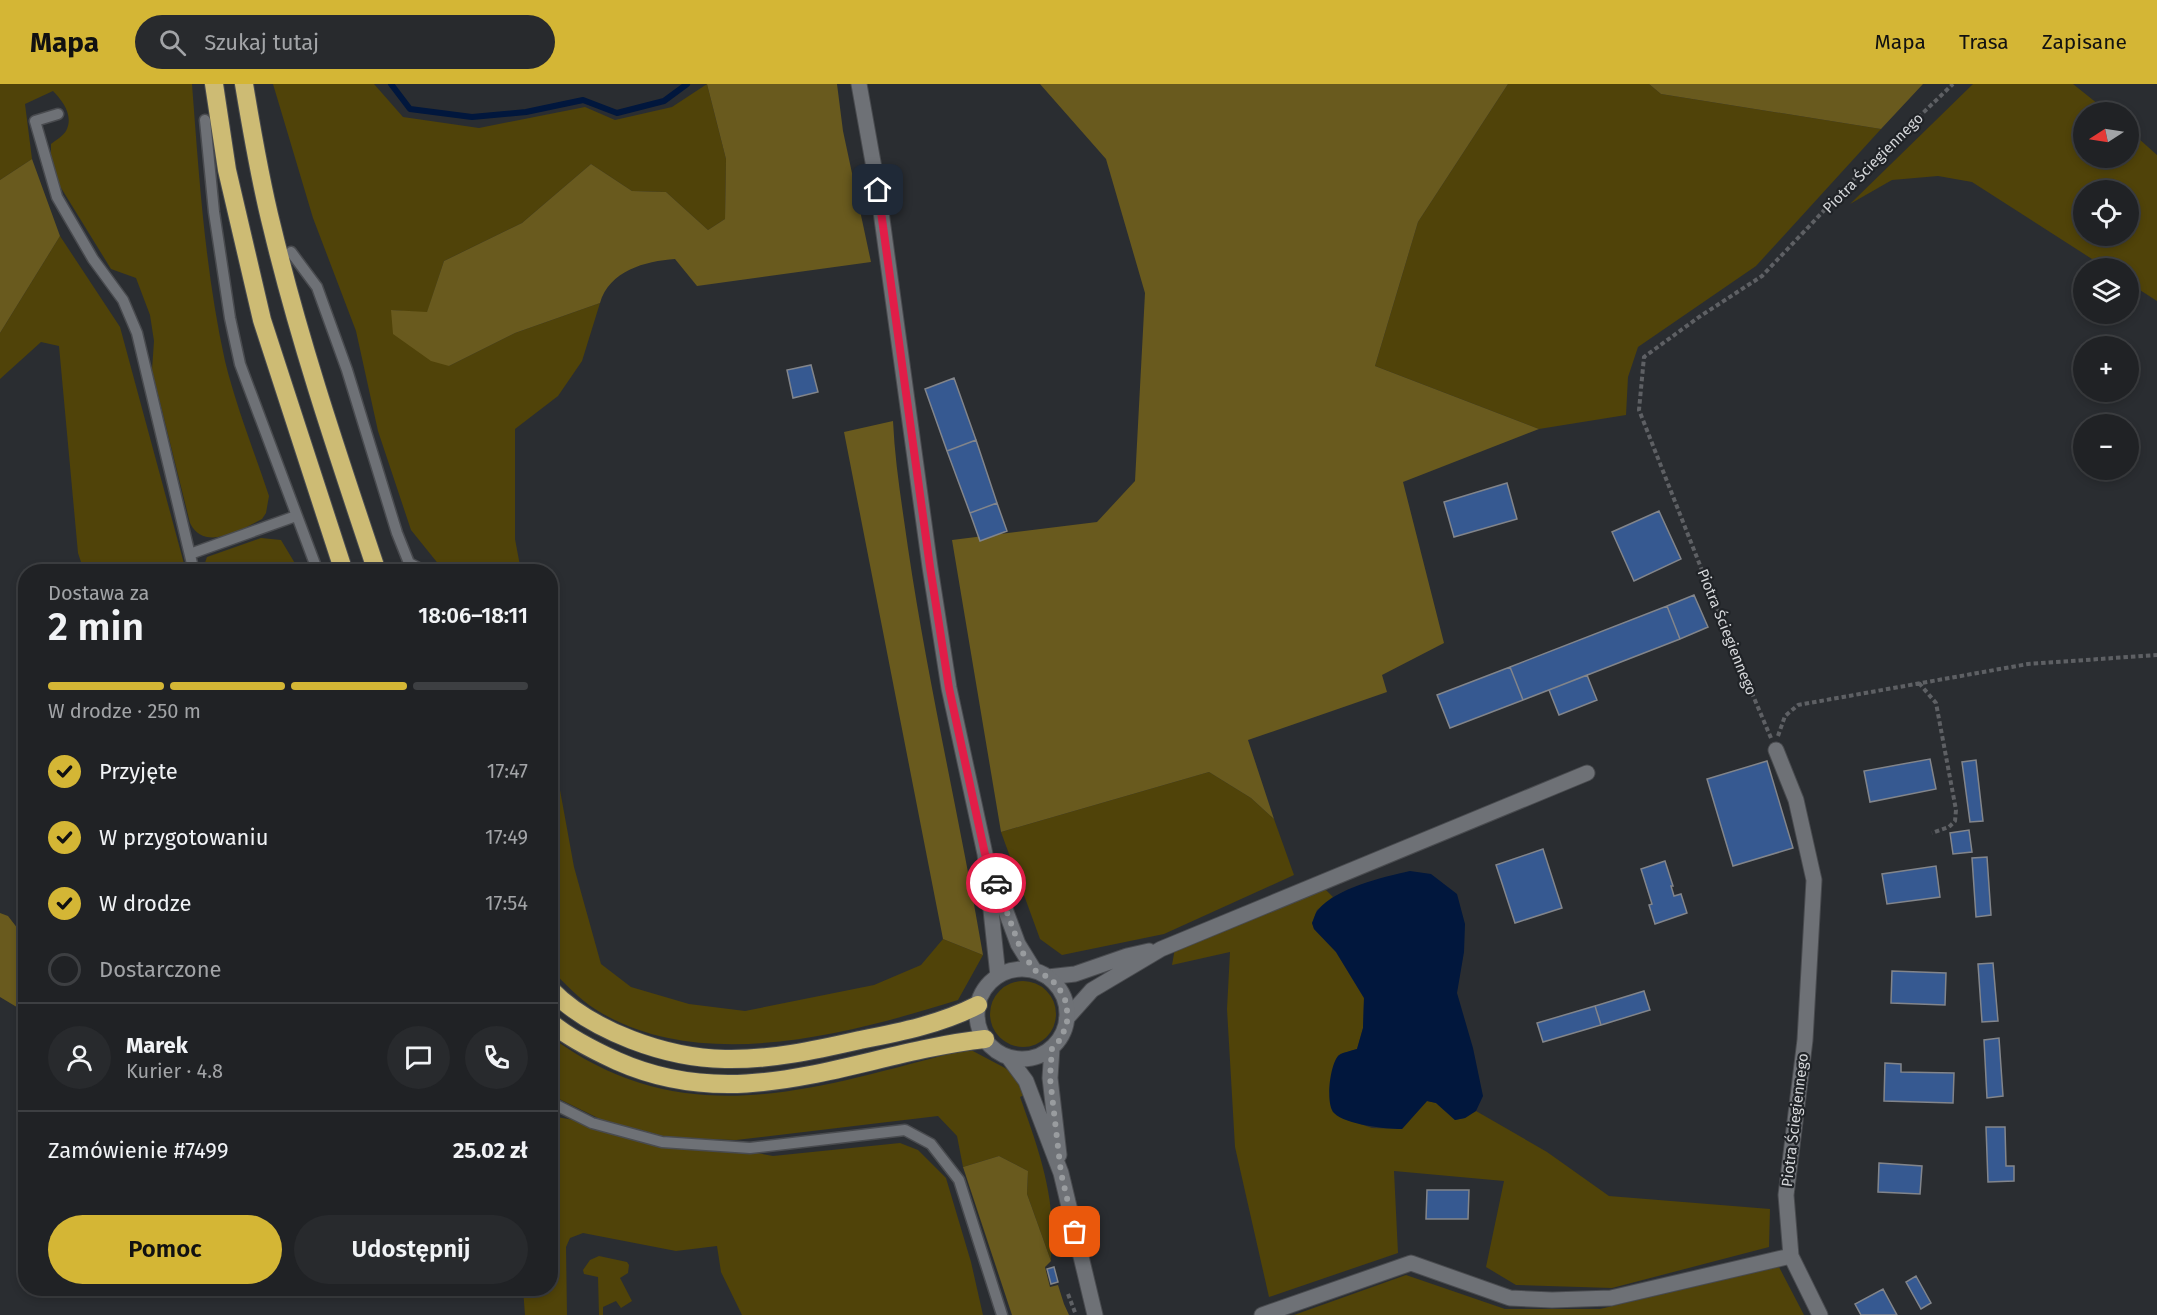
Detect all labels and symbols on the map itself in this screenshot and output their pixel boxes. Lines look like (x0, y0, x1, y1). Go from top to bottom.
north arrow (2073, 102, 2139, 168)
street label: Piotra Ściegiennego (1819, 109, 1927, 217)
pin (852, 164, 903, 215)
street label: Piotra Ściegiennego (1693, 566, 1761, 698)
courier (966, 853, 1026, 913)
street label: Piotra Ściegiennego (1778, 1052, 1812, 1188)
pin (1049, 1206, 1100, 1257)

